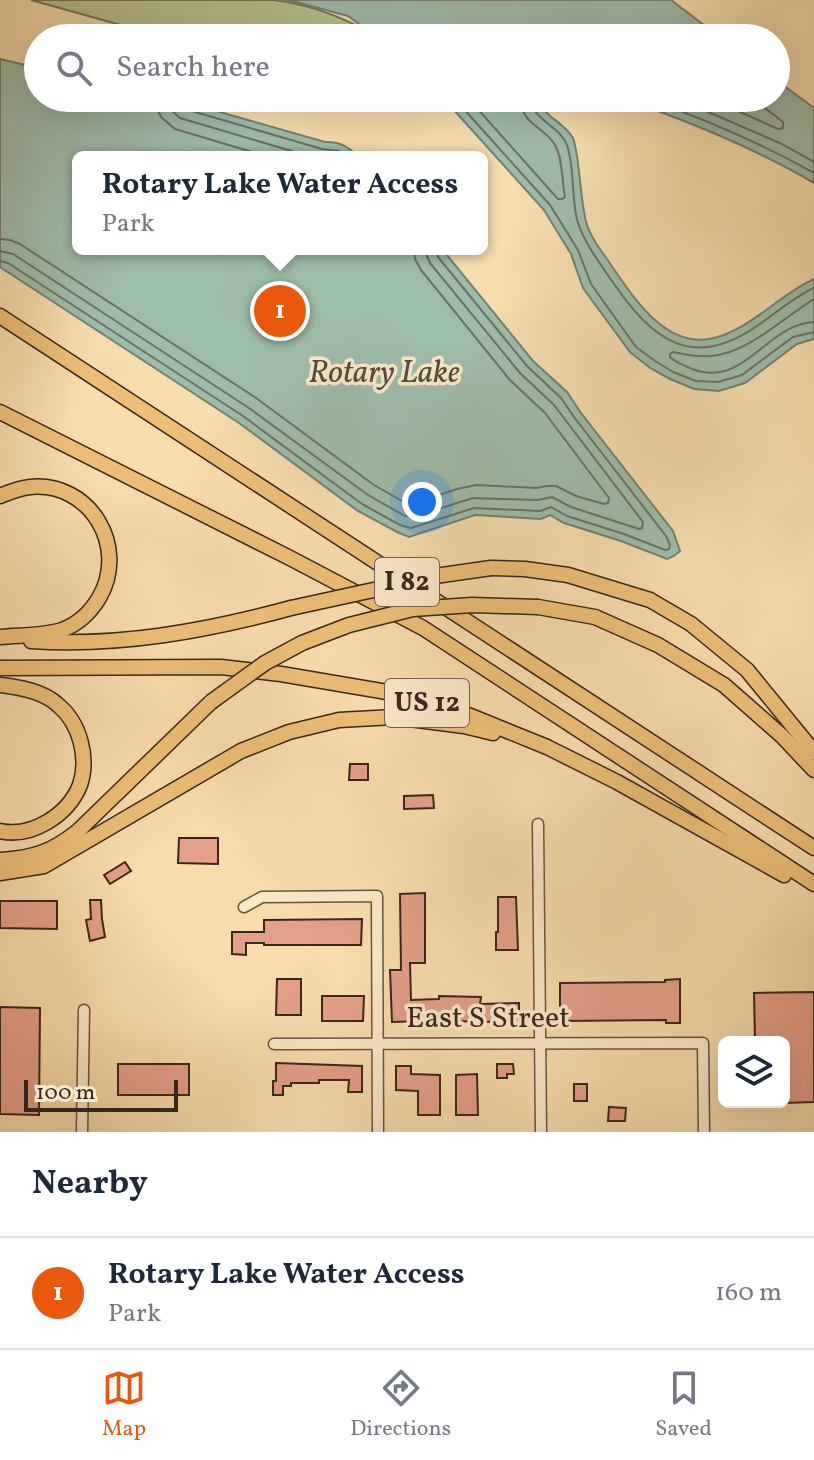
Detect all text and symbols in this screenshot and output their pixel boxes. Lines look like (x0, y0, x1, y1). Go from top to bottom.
search box (24, 24, 790, 112)
icon: search (52, 46, 96, 90)
text: Search here (116, 47, 270, 89)
popup (72, 151, 488, 255)
text: Rotary Lake Water Access (102, 164, 458, 206)
text: Park (102, 206, 155, 242)
pin: 1 (254, 281, 306, 341)
water label: Rotary Lake (308, 352, 460, 396)
your location (402, 482, 442, 522)
road number: I 82 (375, 558, 439, 606)
road number: US 12 (385, 679, 469, 727)
street label: East S Street (406, 998, 570, 1040)
map controls (718, 1036, 790, 1108)
button: layers (718, 1036, 790, 1108)
scale bar (24, 1076, 178, 1112)
text: 100 m (36, 1078, 95, 1109)
text: Nearby (32, 1161, 148, 1208)
text: Rotary Lake Water Access (108, 1254, 465, 1296)
text: 1 (53, 1275, 63, 1311)
text: 160 m (715, 1275, 782, 1311)
text: Park (108, 1296, 161, 1332)
tab: Map (102, 1366, 146, 1445)
tab: Directions (350, 1366, 451, 1445)
tab: Saved (655, 1366, 712, 1445)

